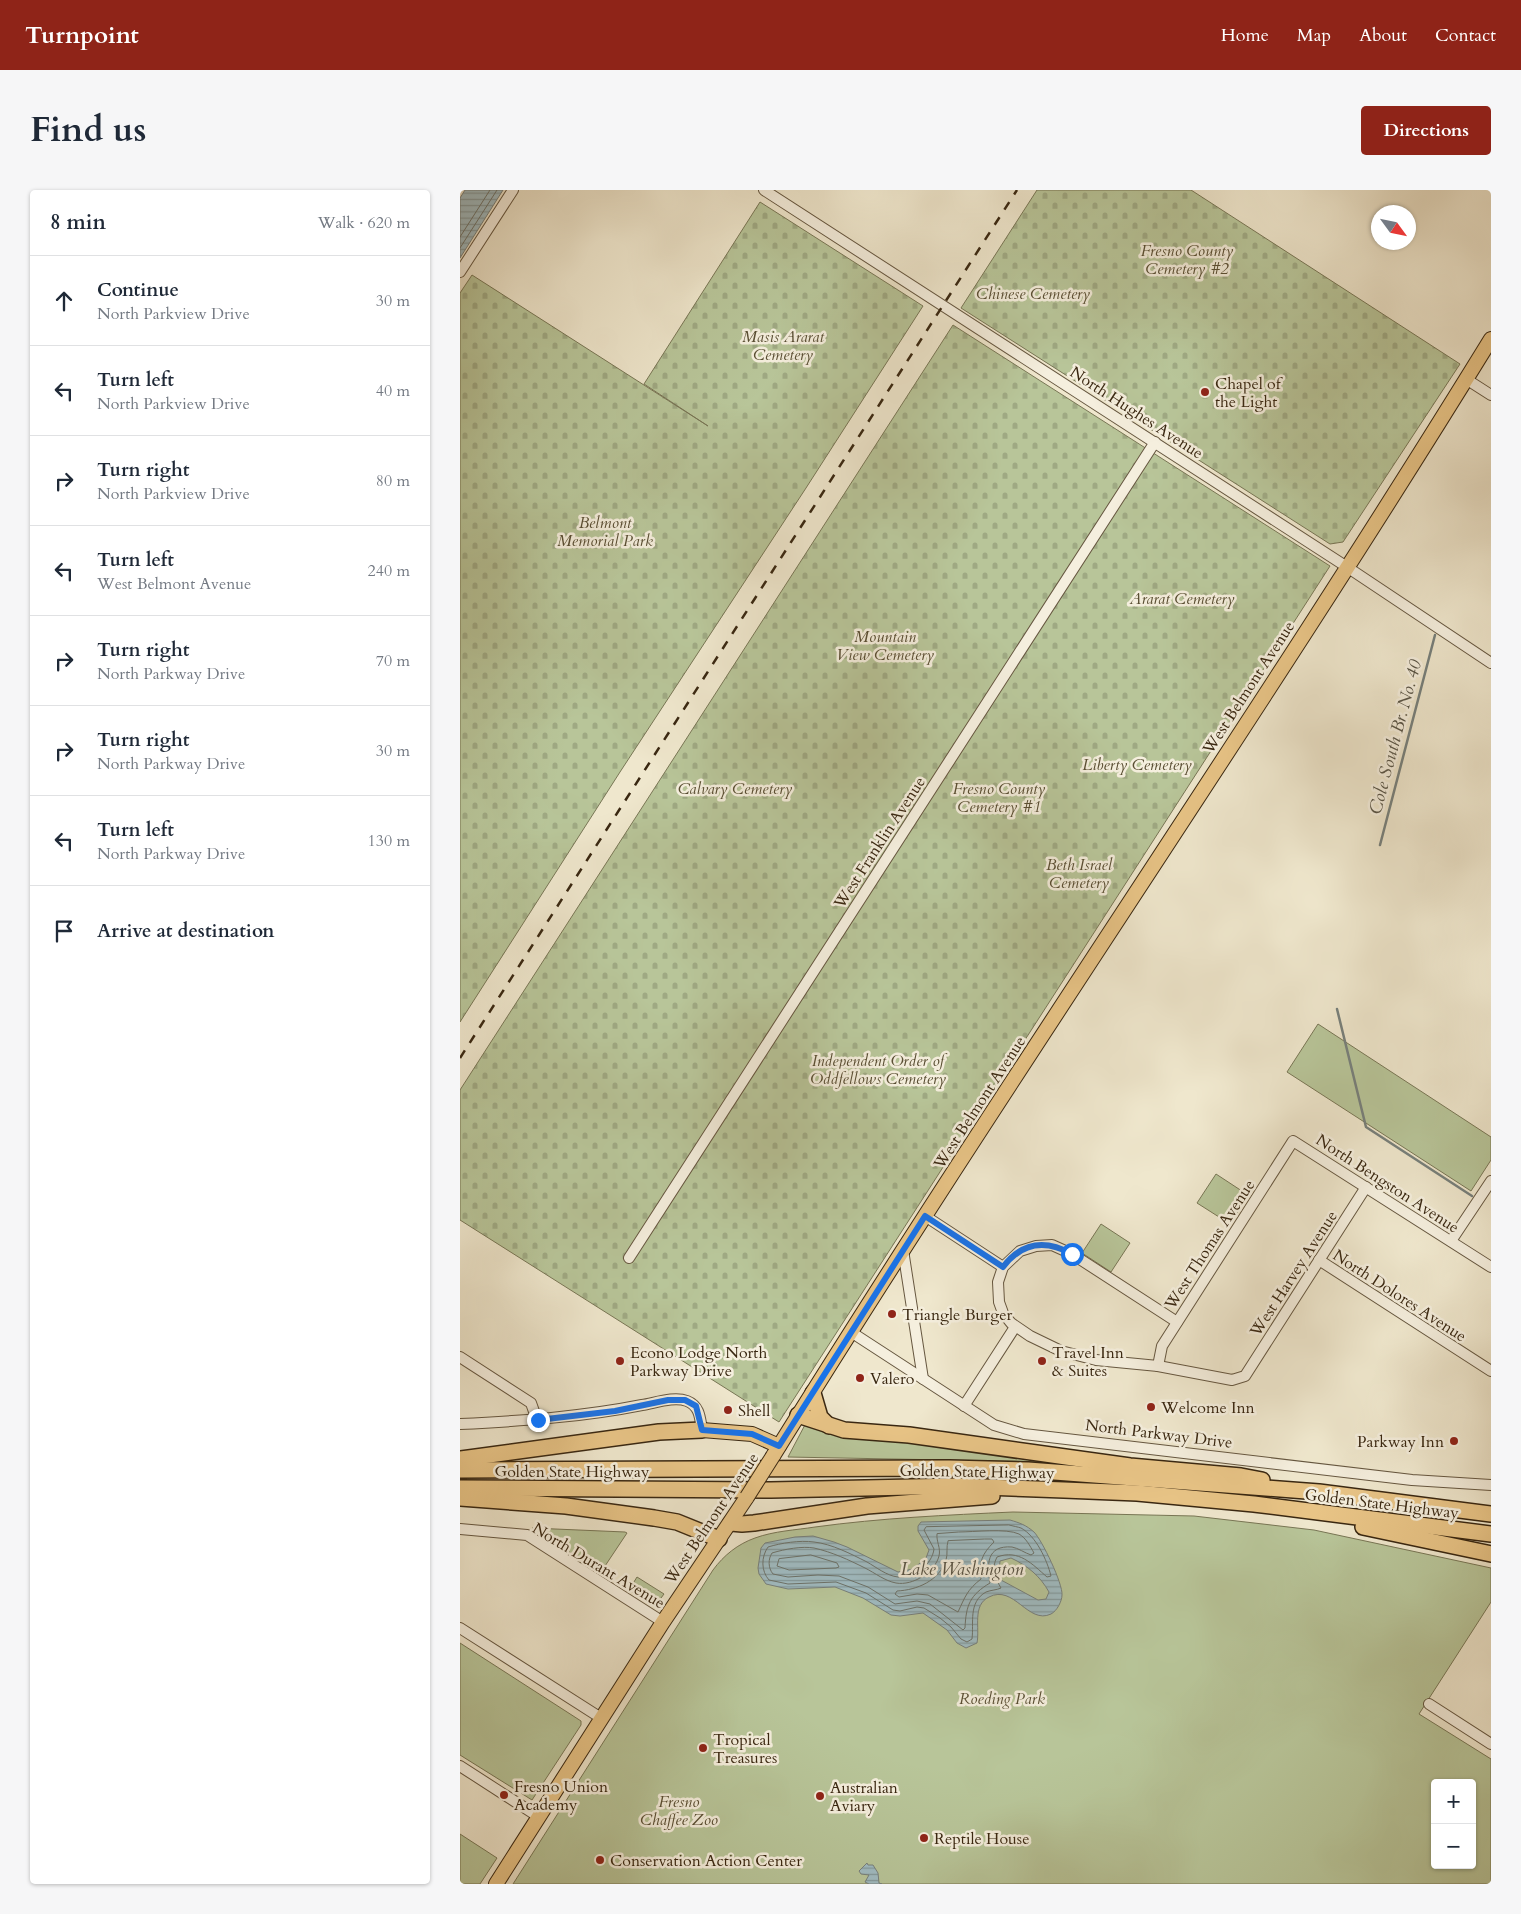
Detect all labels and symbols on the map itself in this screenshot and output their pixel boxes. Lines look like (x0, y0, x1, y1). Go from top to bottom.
north arrow (1371, 205, 1416, 250)
park label: Fresno County Cemetery #2 (1141, 240, 1234, 280)
park label: Chinese Cemetery (976, 283, 1090, 305)
park label: Masis Ararat Cemetery (742, 326, 824, 366)
street label: North Hughes Avenue (1065, 361, 1207, 464)
place label: Chapel of the Light (1215, 373, 1284, 413)
marker: Chapel of the Light (1199, 386, 1211, 398)
park label: Belmont Memorial Park (557, 512, 653, 552)
park label: Ararat Cemetery (1129, 588, 1235, 610)
street label: West Belmont Avenue (1197, 617, 1300, 759)
park label: Mountain View Cemetery (836, 626, 934, 666)
water label: Cole South Br. No. 40 (1363, 656, 1428, 817)
park label: Liberty Cemetery (1082, 754, 1192, 776)
street label: West Franklin Avenue (828, 772, 931, 914)
park label: Calvary Cemetery (678, 778, 792, 800)
park label: Fresno County Cemetery #1 (953, 778, 1046, 818)
park label: Beth Israel Cemetery (1046, 854, 1113, 894)
street label: West Belmont Avenue (928, 1032, 1031, 1174)
park label: Independent Order of Oddfellows Cemetery (810, 1050, 948, 1090)
street label: North Bengston Avenue (1312, 1129, 1463, 1238)
street label: West Thomas Avenue (1159, 1175, 1260, 1315)
street label: West Harvey Avenue (1244, 1206, 1343, 1341)
route start (1061, 1243, 1084, 1266)
street label: North Dolores Avenue (1328, 1244, 1471, 1347)
place label: Triangle Burger (902, 1304, 1012, 1326)
marker: Triangle Burger (886, 1308, 898, 1320)
place label: Econo Lodge North Parkway Drive (630, 1342, 767, 1382)
place label: Travel Inn & Suites (1052, 1342, 1124, 1382)
marker: Econo Lodge North Parkway Drive (614, 1355, 626, 1367)
marker: Travel Inn & Suites (1036, 1355, 1048, 1367)
place label: Valero (870, 1368, 915, 1390)
marker: Valero (854, 1372, 866, 1384)
place label: Welcome Inn (1160, 1397, 1255, 1419)
place label: Shell (738, 1400, 770, 1422)
marker: Welcome Inn (1145, 1401, 1157, 1413)
marker: Shell (722, 1404, 734, 1416)
route end (527, 1409, 550, 1432)
street label: North Parkway Drive (1084, 1414, 1234, 1454)
place label: Parkway Inn (1357, 1431, 1444, 1453)
marker: Parkway Inn (1448, 1435, 1460, 1447)
street label: West Belmont Avenue (659, 1448, 764, 1590)
street label: Golden State Highway (899, 1460, 1055, 1484)
street label: Golden State Highway (495, 1461, 650, 1483)
street label: Golden State Highway (1304, 1484, 1461, 1524)
street label: North Durant Avenue (528, 1518, 669, 1614)
water label: Lake Washington (901, 1557, 1024, 1582)
park label: Roeding Park (959, 1688, 1045, 1710)
place label: Tropical Treasures (713, 1729, 777, 1769)
marker: Tropical Treasures (697, 1742, 709, 1754)
place label: Fresno Union Academy (514, 1776, 608, 1816)
place label: Australian Aviary (830, 1777, 898, 1817)
marker: Fresno Union Academy (498, 1789, 510, 1801)
marker: Australian Aviary (814, 1790, 826, 1802)
park label: Fresno Chaffee Zoo (640, 1791, 718, 1831)
place label: Reptile House (934, 1828, 1029, 1850)
marker: Reptile House (918, 1832, 930, 1844)
place label: Conservation Action Center (610, 1850, 802, 1872)
marker: Conservation Action Center (594, 1854, 606, 1866)

